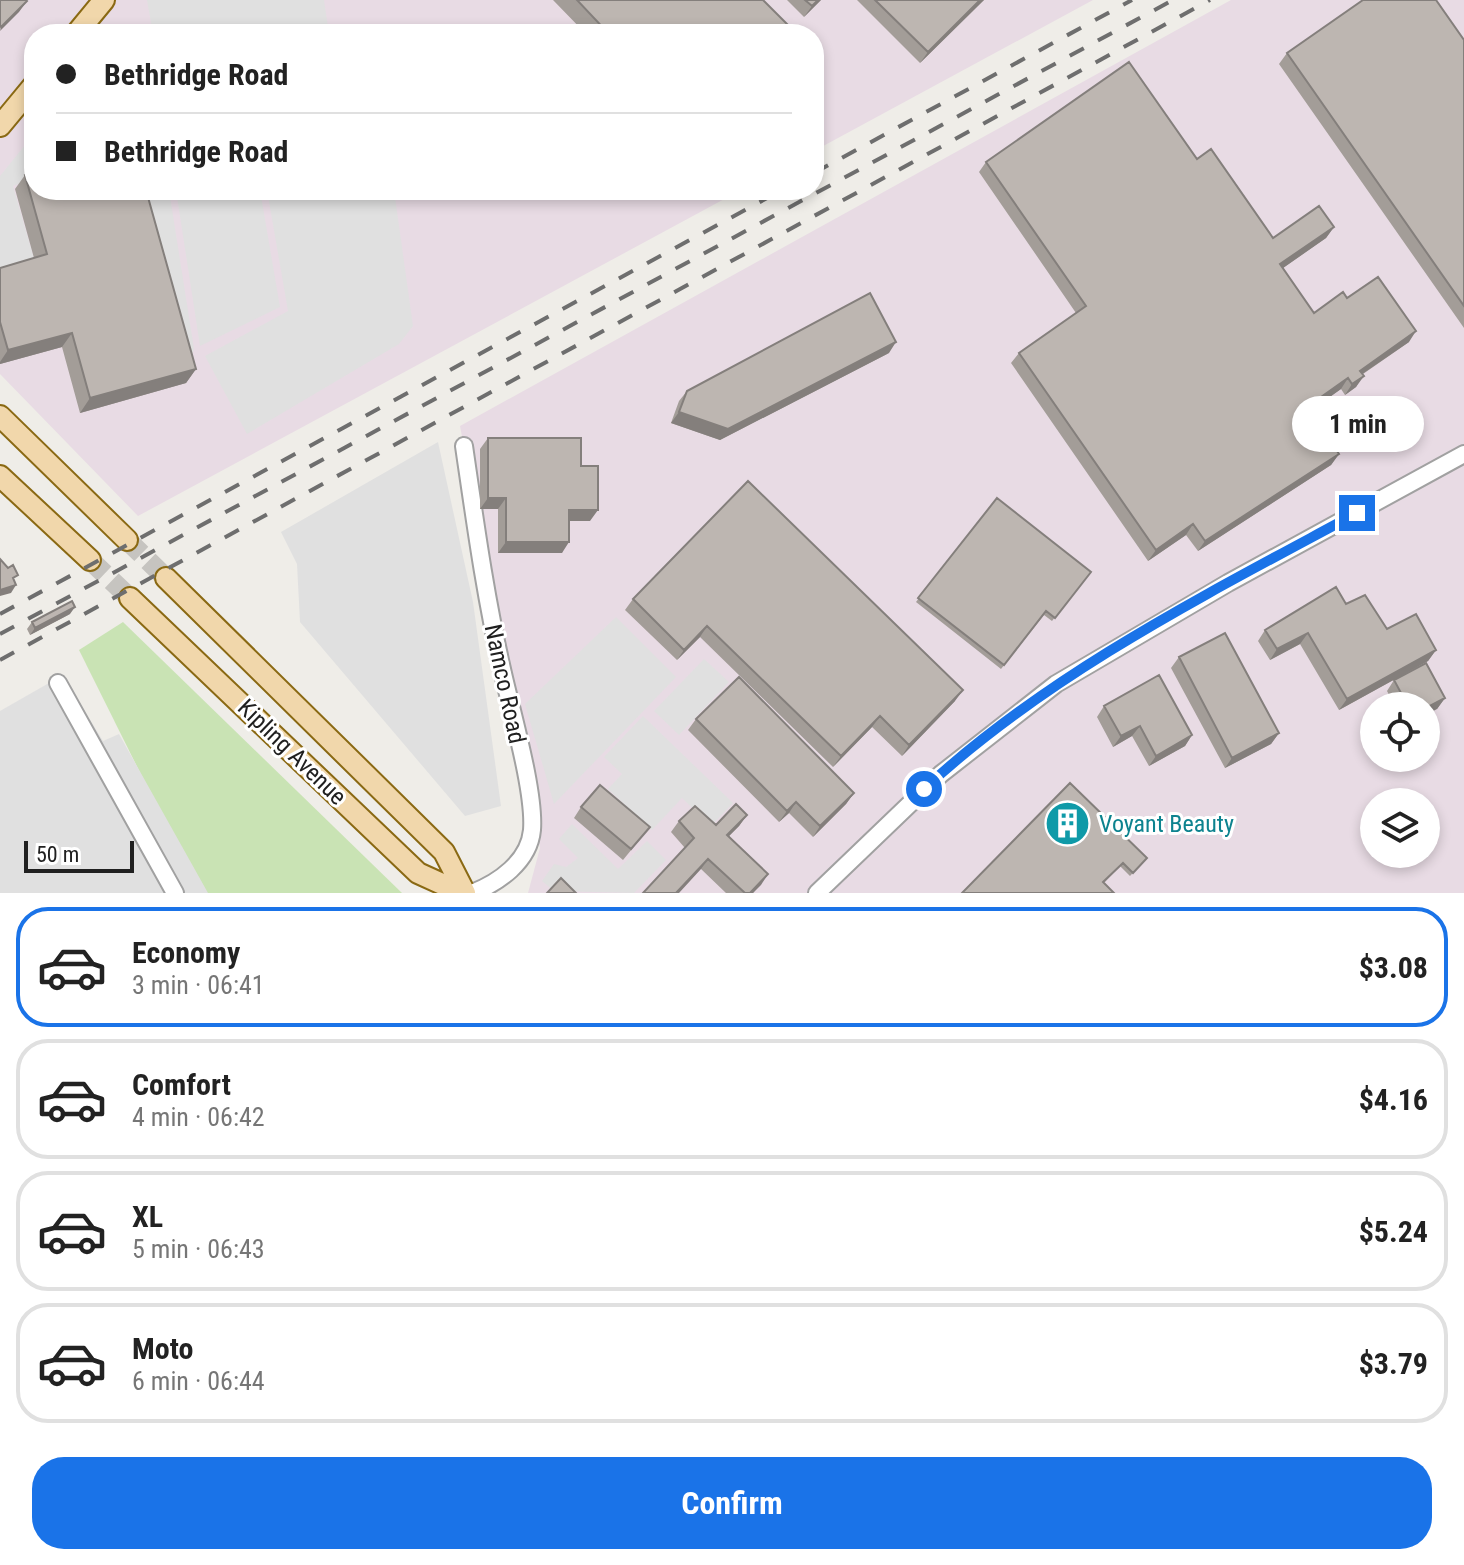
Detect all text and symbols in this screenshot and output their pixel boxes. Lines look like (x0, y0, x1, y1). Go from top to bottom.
text: Bethridge Road (104, 57, 288, 92)
text: Bethridge Road (104, 134, 288, 169)
callout: 1 min (1291, 397, 1423, 453)
text: 1 min (1329, 409, 1387, 439)
route end (1339, 495, 1375, 531)
street label: Namco Road (479, 622, 531, 746)
map controls (1360, 692, 1440, 868)
button: locate (1360, 692, 1440, 772)
street label: Kipling Avenue (232, 693, 352, 811)
route start (906, 771, 942, 807)
button: layers (1360, 788, 1440, 868)
building icon: Voyant Beauty (1044, 800, 1092, 848)
place label: Voyant Beauty (1099, 810, 1234, 838)
scale bar (24, 837, 134, 873)
text: 50 m (36, 842, 79, 867)
icon: car (36, 931, 108, 1003)
text: Economy (132, 935, 240, 970)
text: $3.08 (1359, 950, 1428, 985)
text: 3 min · 06:41 (132, 970, 265, 1000)
icon: car (36, 1063, 108, 1135)
text: Comfort (132, 1067, 231, 1102)
text: $4.16 (1359, 1082, 1428, 1117)
text: 4 min · 06:42 (132, 1102, 265, 1132)
icon: car (36, 1195, 108, 1267)
text: XL (132, 1199, 163, 1234)
text: $5.24 (1359, 1214, 1428, 1249)
text: 5 min · 06:43 (132, 1234, 265, 1264)
icon: car (36, 1327, 108, 1399)
text: Moto (132, 1331, 193, 1366)
text: $3.79 (1359, 1346, 1428, 1381)
text: 6 min · 06:44 (132, 1366, 265, 1396)
button: Confirm (32, 1457, 1432, 1549)

